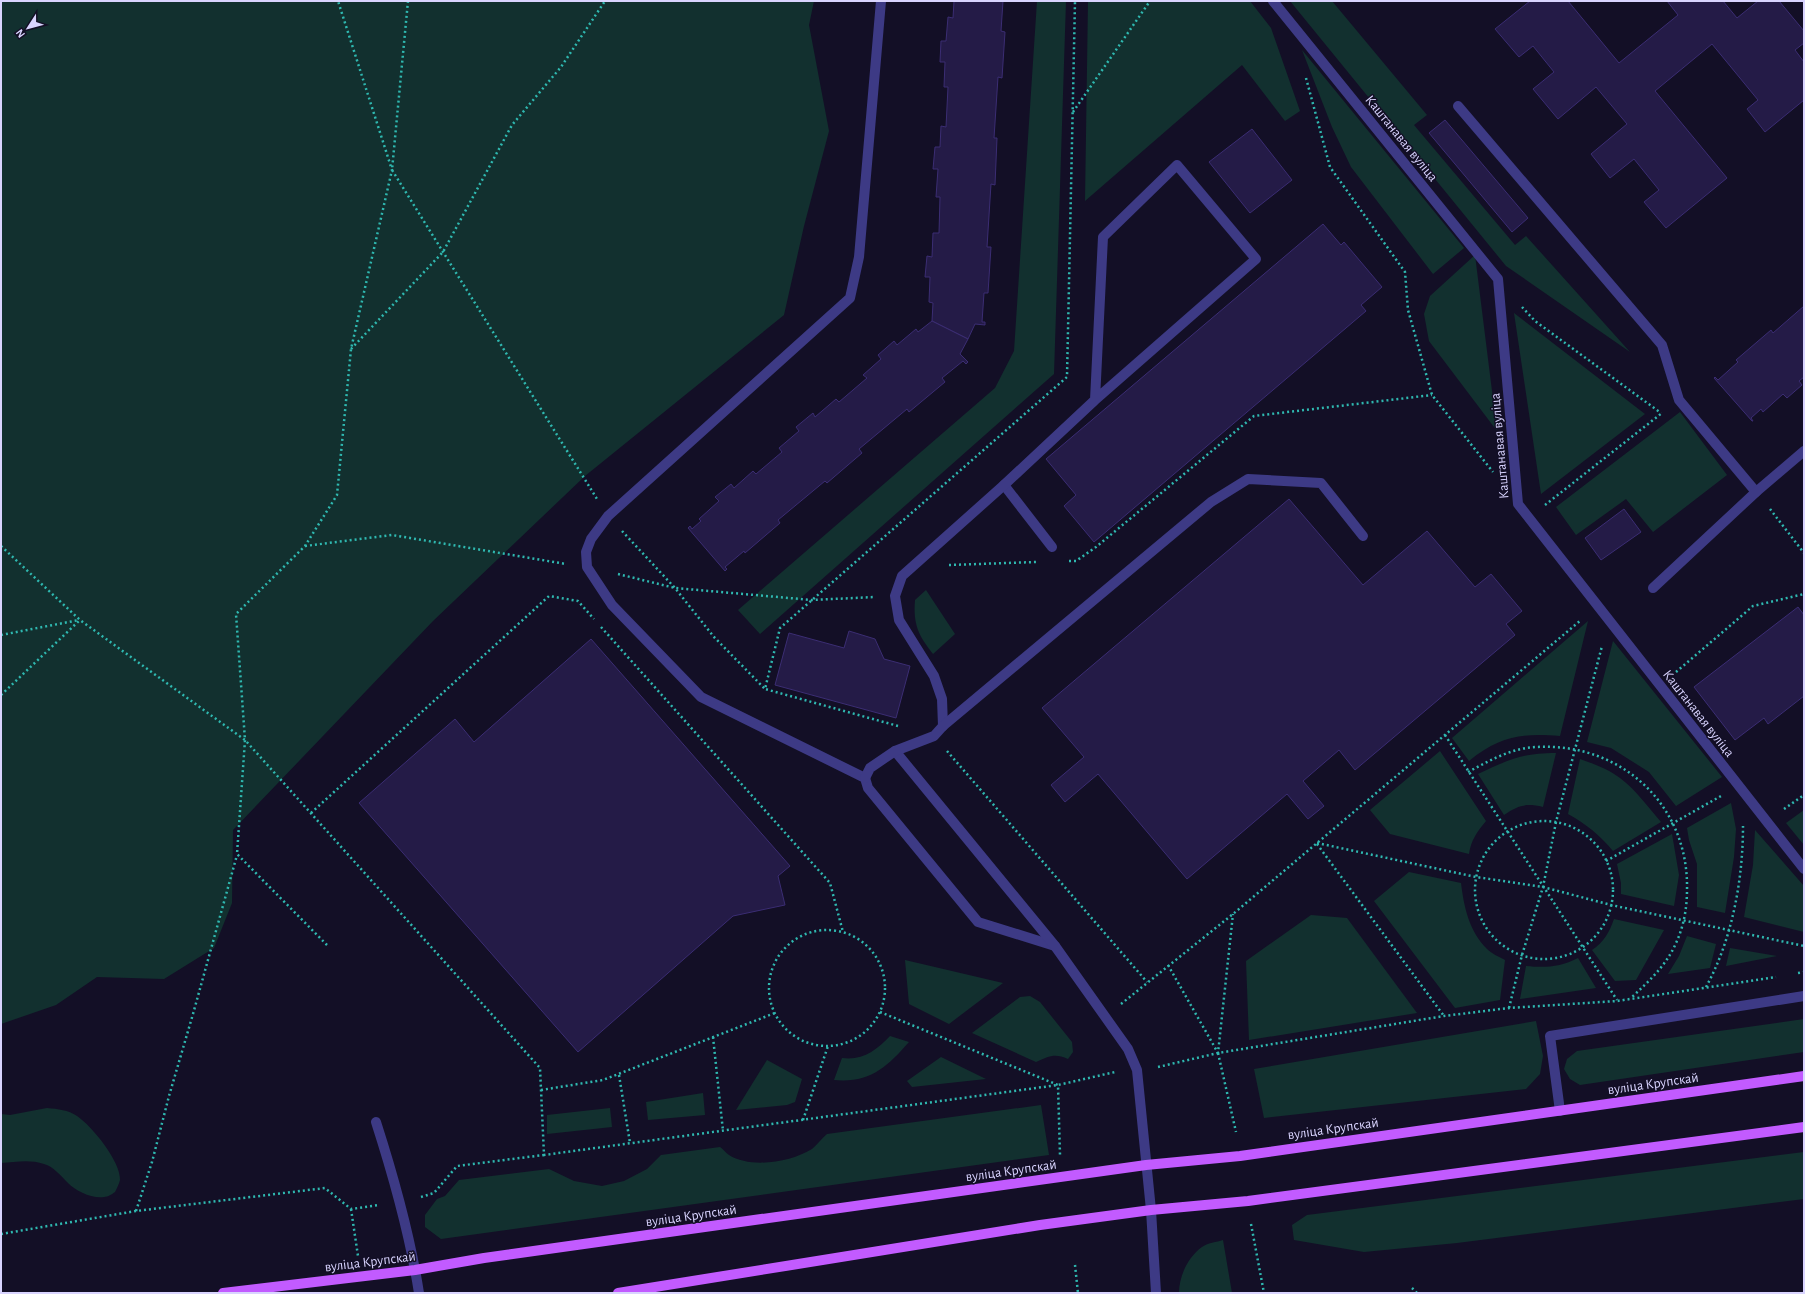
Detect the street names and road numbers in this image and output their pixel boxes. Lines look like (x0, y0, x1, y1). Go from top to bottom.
street label: Каштанавая вуліца (1362, 93, 1441, 185)
street label: Каштанавая вуліца (1488, 392, 1512, 500)
street label: Каштанавая вуліца (1660, 667, 1737, 760)
street label: вуліца Крупскай (1607, 1071, 1699, 1097)
street label: вуліца Крупскай (1287, 1116, 1379, 1142)
street label: вуліца Крупскай (965, 1158, 1057, 1184)
street label: вуліца Крупскай (645, 1203, 737, 1229)
street label: вуліца Крупскай (324, 1249, 416, 1275)

